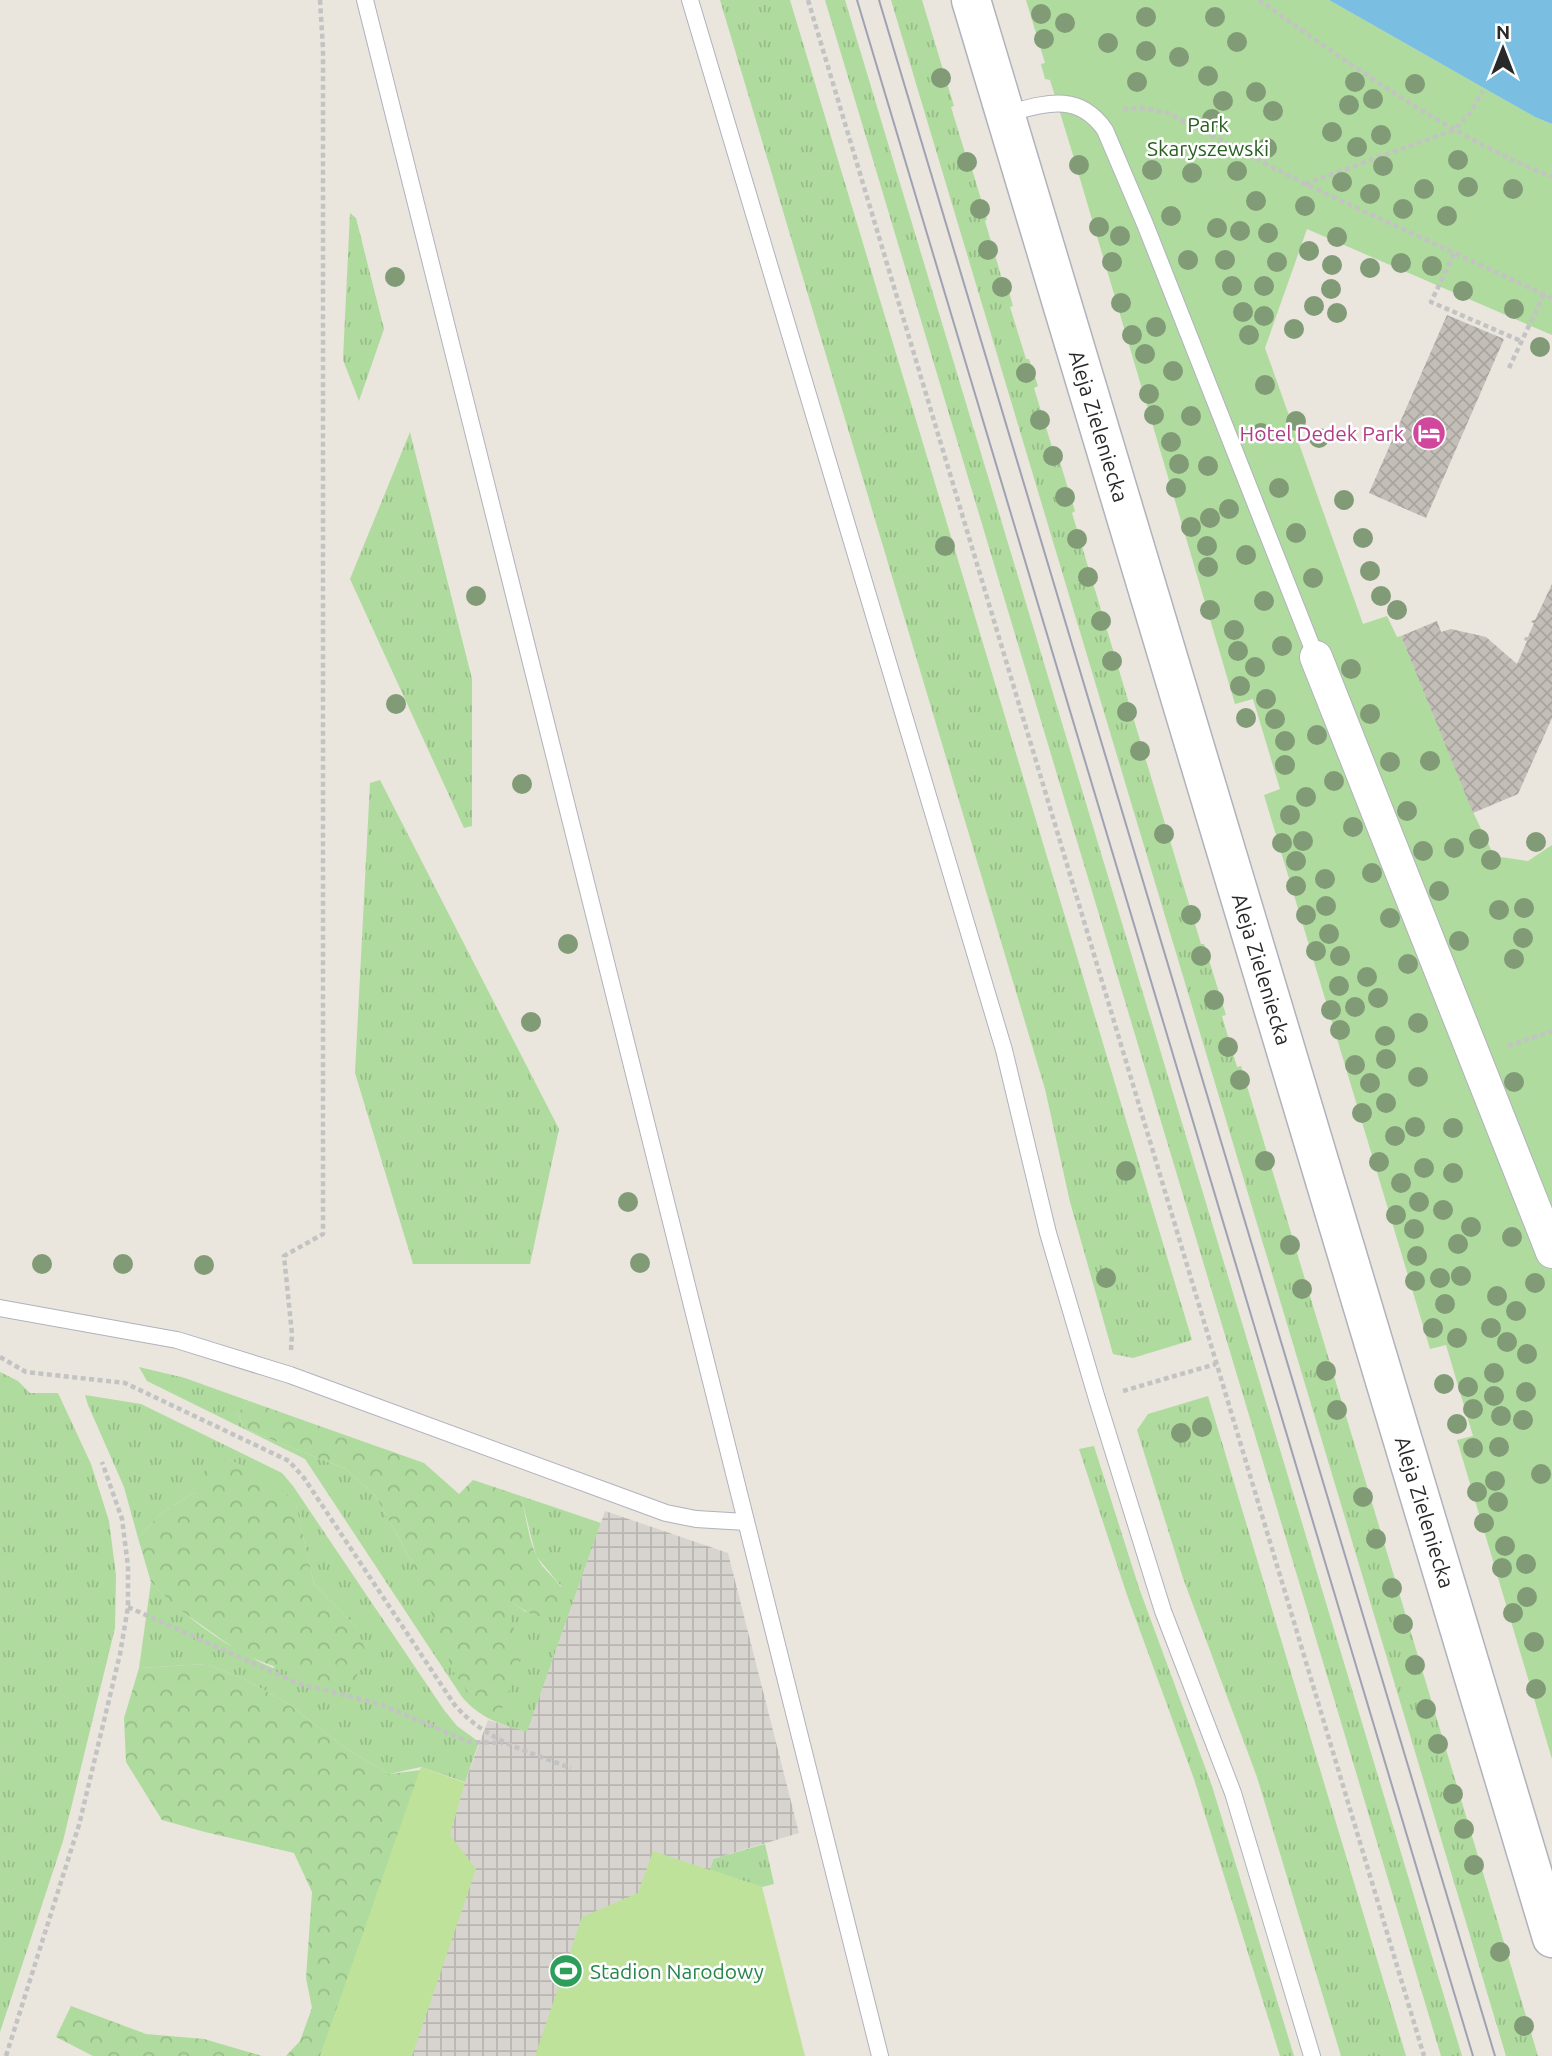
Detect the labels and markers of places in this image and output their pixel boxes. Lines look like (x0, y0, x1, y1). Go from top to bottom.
hotel icon: Hotel Dedek Park (1410, 414, 1448, 452)
place label: Hotel Dedek Park (1240, 421, 1404, 445)
sports icon: Stadion Narodowy (547, 1952, 585, 1990)
place label: Stadion Narodowy (590, 1959, 764, 1983)

